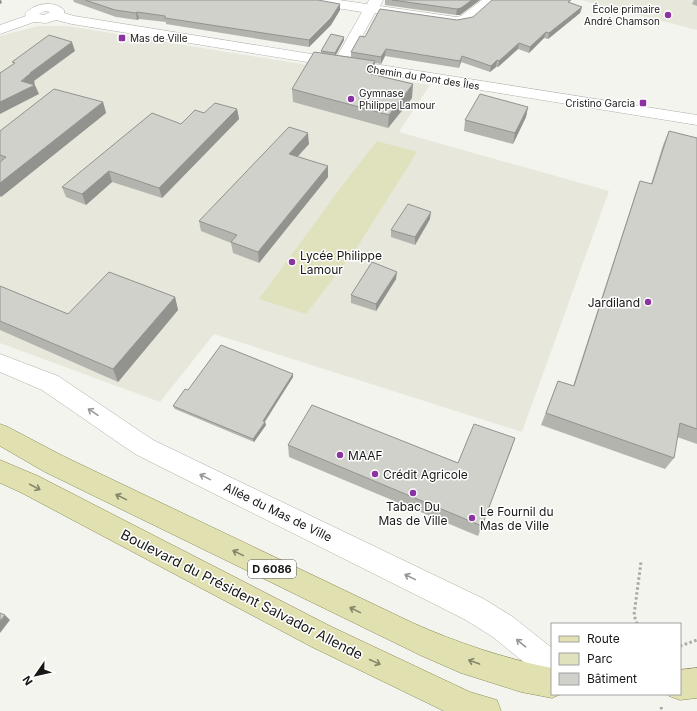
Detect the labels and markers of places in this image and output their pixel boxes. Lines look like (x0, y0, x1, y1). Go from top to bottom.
place label: École primaire André Chamson (584, 2, 660, 27)
marker: École primaire André Chamson (663, 10, 673, 20)
place label: Mas de Ville (130, 32, 188, 44)
marker: Mas de Ville (117, 33, 127, 43)
place label: Gymnase Philippe Lamour (359, 87, 435, 111)
marker: Gymnase Philippe Lamour (346, 94, 356, 104)
place label: Cristino Garcia (565, 97, 635, 109)
marker: Cristino Garcia (638, 98, 648, 108)
place label: Lycée Philippe Lamour (300, 248, 382, 277)
marker: Lycée Philippe Lamour (287, 257, 297, 267)
place label: Jardiland (588, 295, 640, 310)
marker: Jardiland (643, 297, 653, 307)
place label: MAAF (348, 448, 383, 463)
marker: MAAF (335, 450, 345, 460)
place label: Crédit Agricole (383, 467, 468, 482)
marker: Crédit Agricole (370, 469, 380, 479)
marker: Tabac Du Mas de Ville (408, 488, 418, 498)
place label: Tabac Du Mas de Ville (379, 499, 448, 528)
place label: Le Fournil du Mas de Ville (480, 504, 553, 533)
marker: Le Fournil du Mas de Ville (467, 513, 477, 523)

